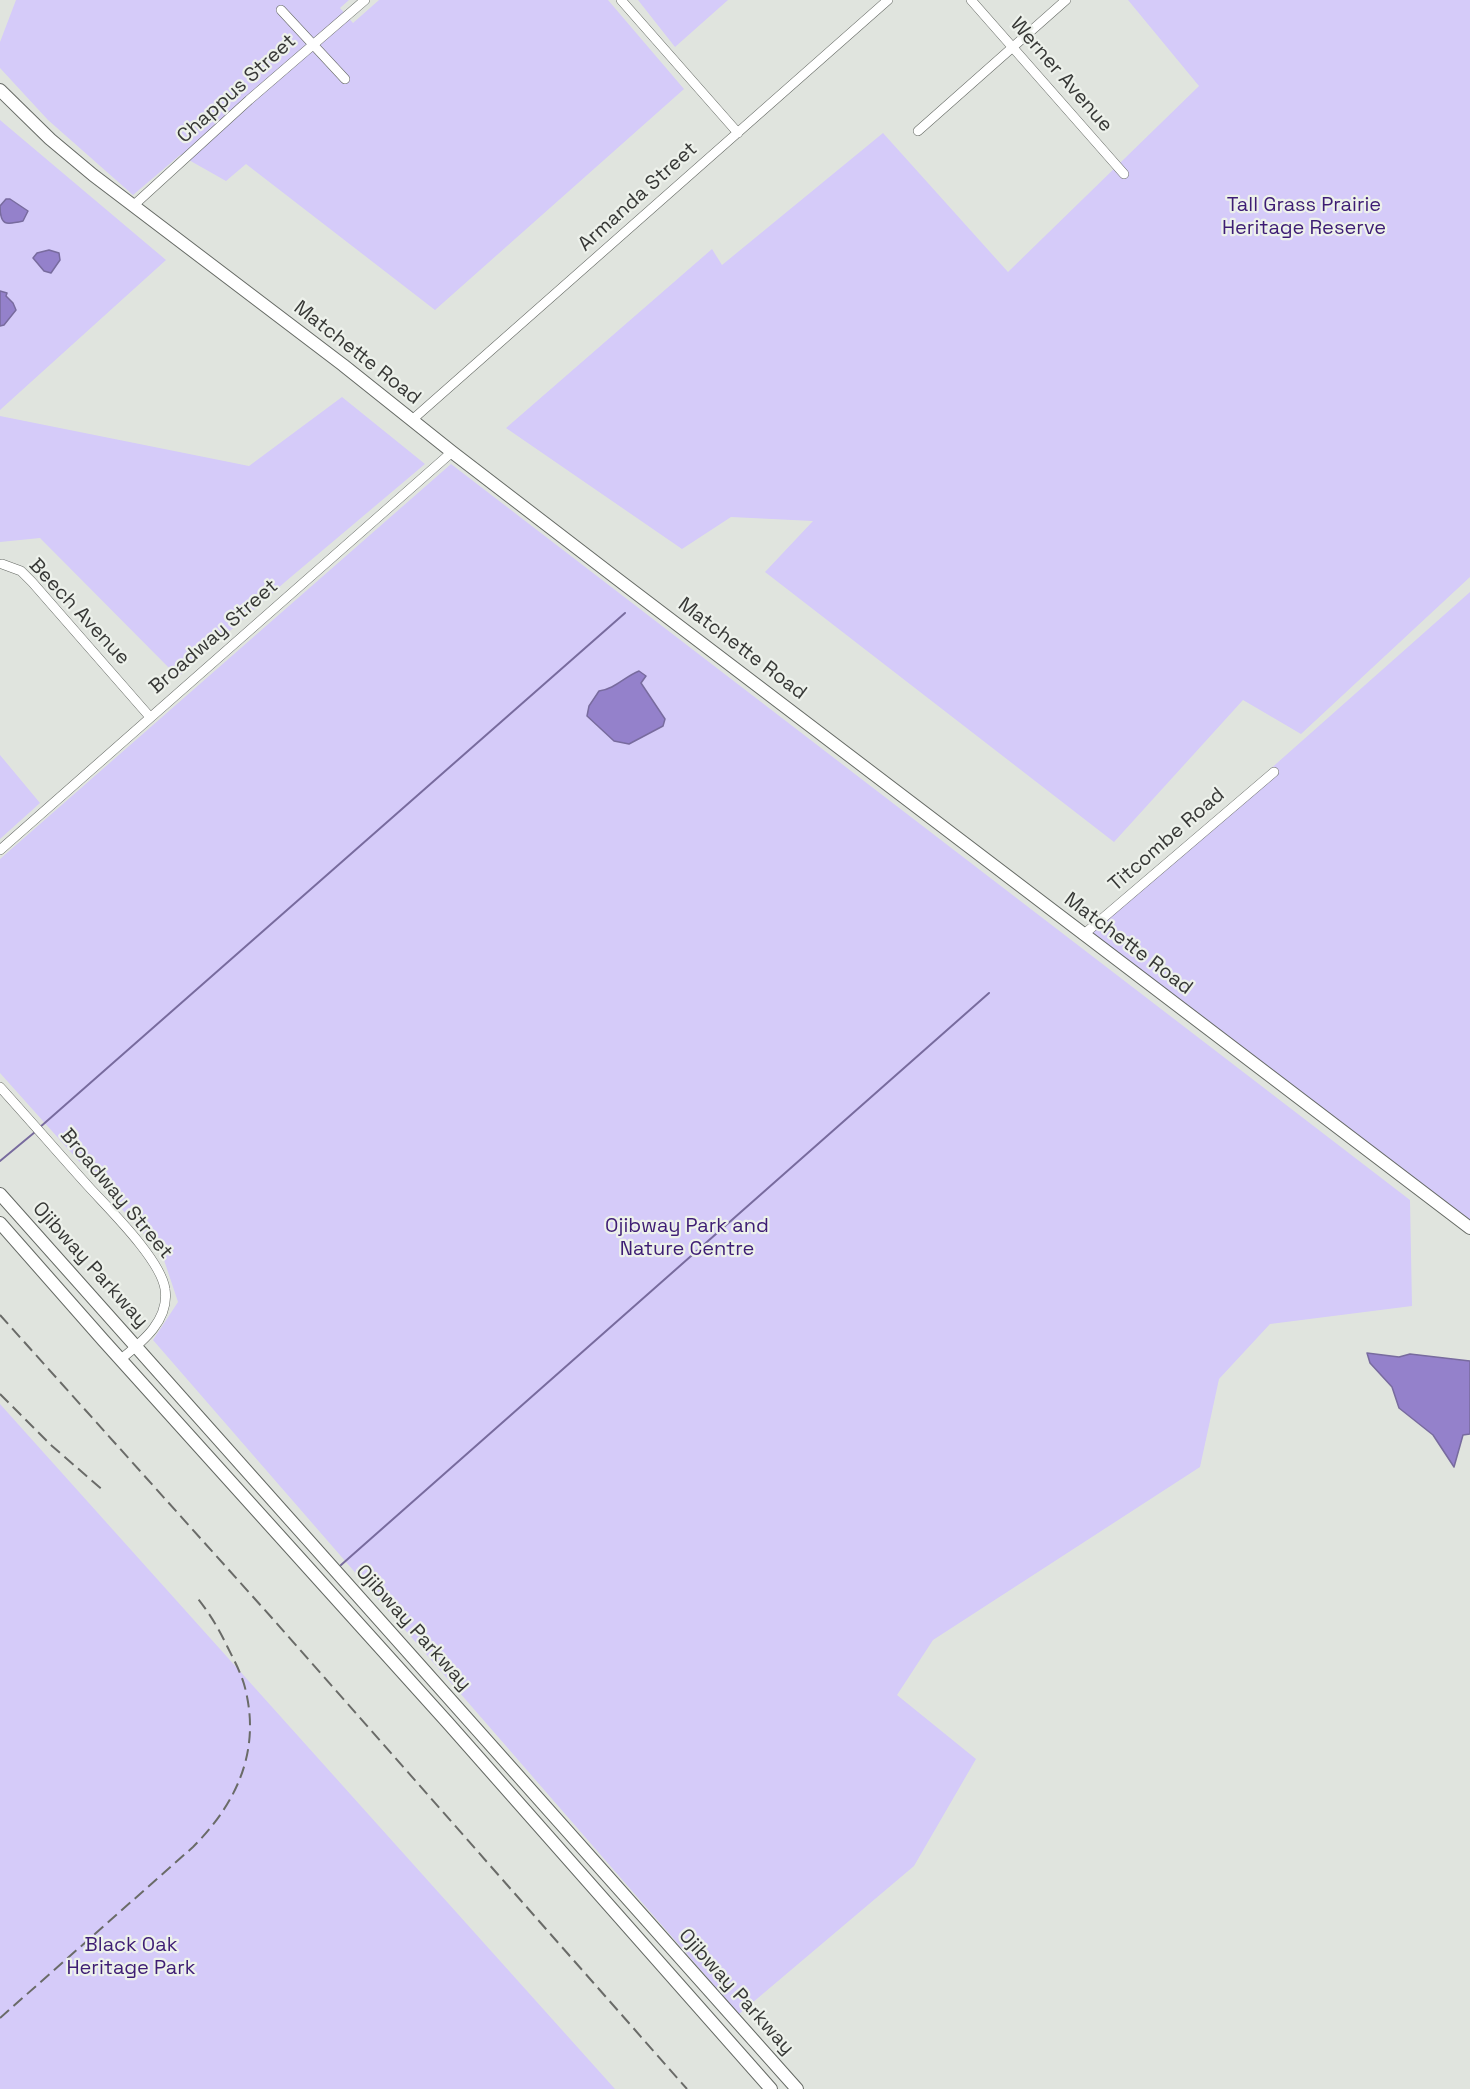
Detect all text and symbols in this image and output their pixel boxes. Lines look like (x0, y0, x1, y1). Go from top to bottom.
street label: Werner Avenue (1005, 13, 1117, 137)
street label: Chappus Street (173, 29, 301, 149)
street label: Armanda Street (574, 137, 702, 257)
park label: Tall Grass Prairie Heritage Reserve (1222, 194, 1386, 241)
street label: Matchette Road (289, 296, 425, 410)
street label: Beech Avenue (24, 554, 134, 670)
street label: Broadway Street (145, 575, 283, 699)
street label: Matchette Road (673, 593, 811, 705)
street label: Titcombe Road (1104, 783, 1230, 897)
street label: Matchette Road (1059, 888, 1197, 1000)
street label: Broadway Street (55, 1124, 177, 1264)
street label: Ojibway Parkway (27, 1197, 153, 1333)
park label: Ojibway Park and Nature Centre (605, 1215, 769, 1262)
street label: Ojibway Parkway (350, 1560, 476, 1696)
street label: Ojibway Parkway (673, 1924, 799, 2060)
park label: Black Oak Heritage Park (66, 1934, 196, 1981)

